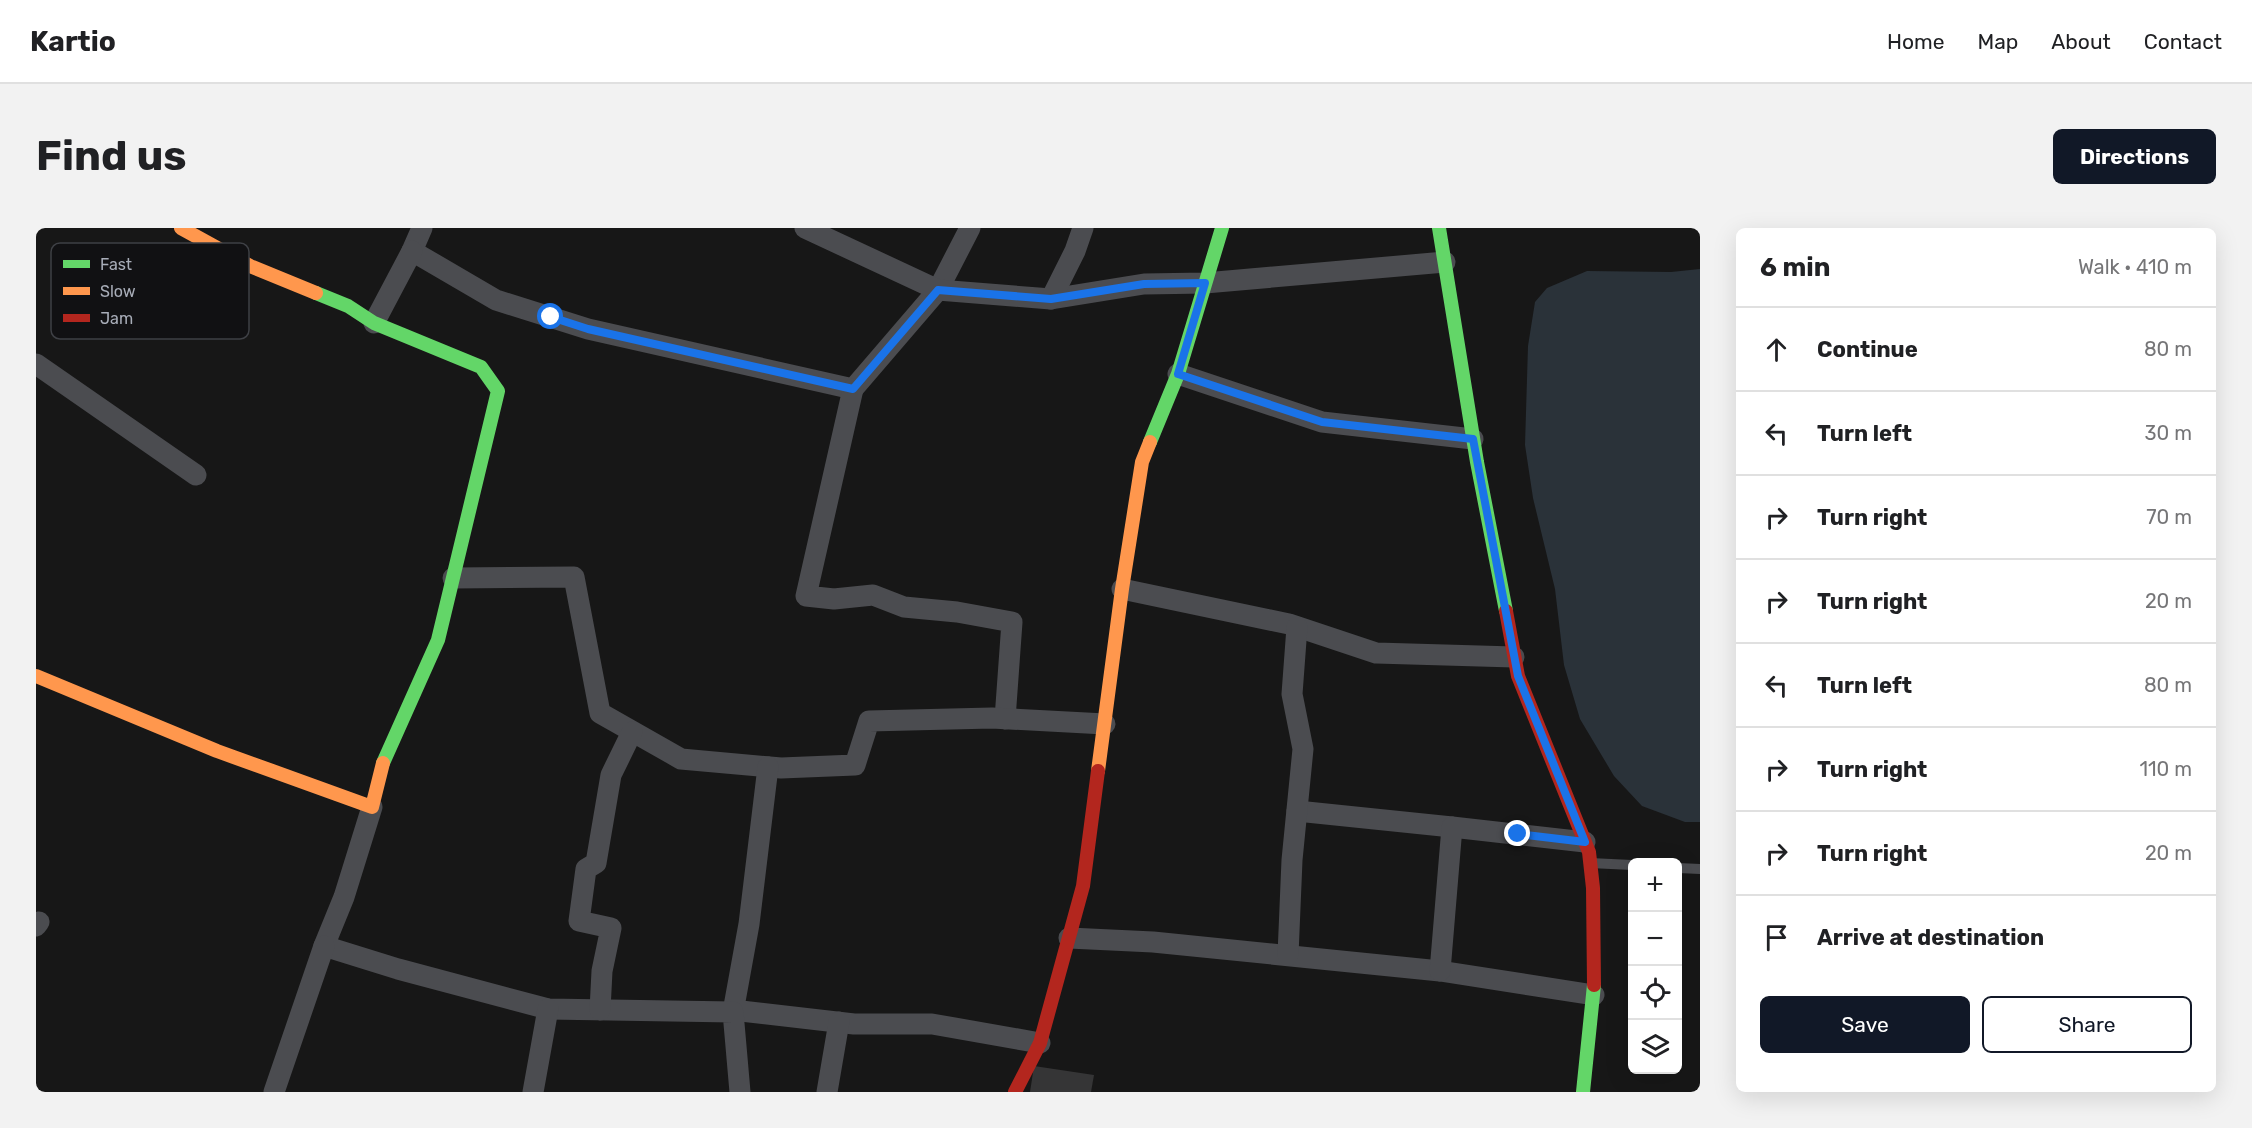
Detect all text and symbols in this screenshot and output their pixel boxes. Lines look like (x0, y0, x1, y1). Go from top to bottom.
text: Kartio (30, 25, 116, 58)
text: Home (1887, 29, 1944, 54)
text: Map (1977, 29, 2018, 54)
text: About (2051, 29, 2111, 54)
text: Contact (2144, 29, 2222, 54)
button: Directions (2053, 129, 2216, 184)
text: Find us (36, 131, 187, 181)
legend (51, 243, 249, 339)
text: 6 min (1760, 252, 1830, 283)
text: Fast (100, 255, 132, 274)
text: Walk · 410 m (2078, 255, 2192, 279)
text: Slow (100, 282, 136, 301)
route start (537, 303, 563, 329)
text: Jam (100, 309, 133, 328)
icon: ahead (1760, 333, 1793, 366)
text: Continue (1817, 336, 1918, 363)
text: 80 m (2144, 337, 2192, 361)
icon: left (1760, 417, 1793, 450)
text: Turn left (1817, 420, 1912, 447)
text: 30 m (2145, 421, 2192, 445)
icon: right (1760, 501, 1793, 534)
text: Turn right (1817, 504, 1927, 531)
text: 70 m (2146, 505, 2192, 529)
icon: right (1760, 585, 1793, 618)
text: Turn right (1817, 588, 1927, 615)
text: 20 m (2145, 589, 2192, 613)
icon: left (1760, 669, 1793, 702)
text: Turn left (1817, 672, 1912, 699)
text: 80 m (2144, 673, 2192, 697)
icon: right (1760, 753, 1793, 786)
text: Turn right (1817, 756, 1927, 783)
text: 110 m (2140, 757, 2192, 781)
route end (1504, 820, 1530, 846)
icon: right (1760, 837, 1793, 870)
text: Turn right (1817, 840, 1927, 867)
text: 20 m (2145, 841, 2192, 865)
map controls (1628, 858, 1682, 1074)
button: + (1628, 858, 1682, 912)
button: − (1628, 912, 1682, 966)
icon: arrive (1760, 921, 1793, 954)
text: Arrive at destination (1817, 924, 2044, 951)
button: locate (1628, 966, 1682, 1020)
button: Save (1760, 996, 1970, 1053)
button: Share (1982, 996, 2192, 1053)
button: layers (1628, 1020, 1682, 1074)

